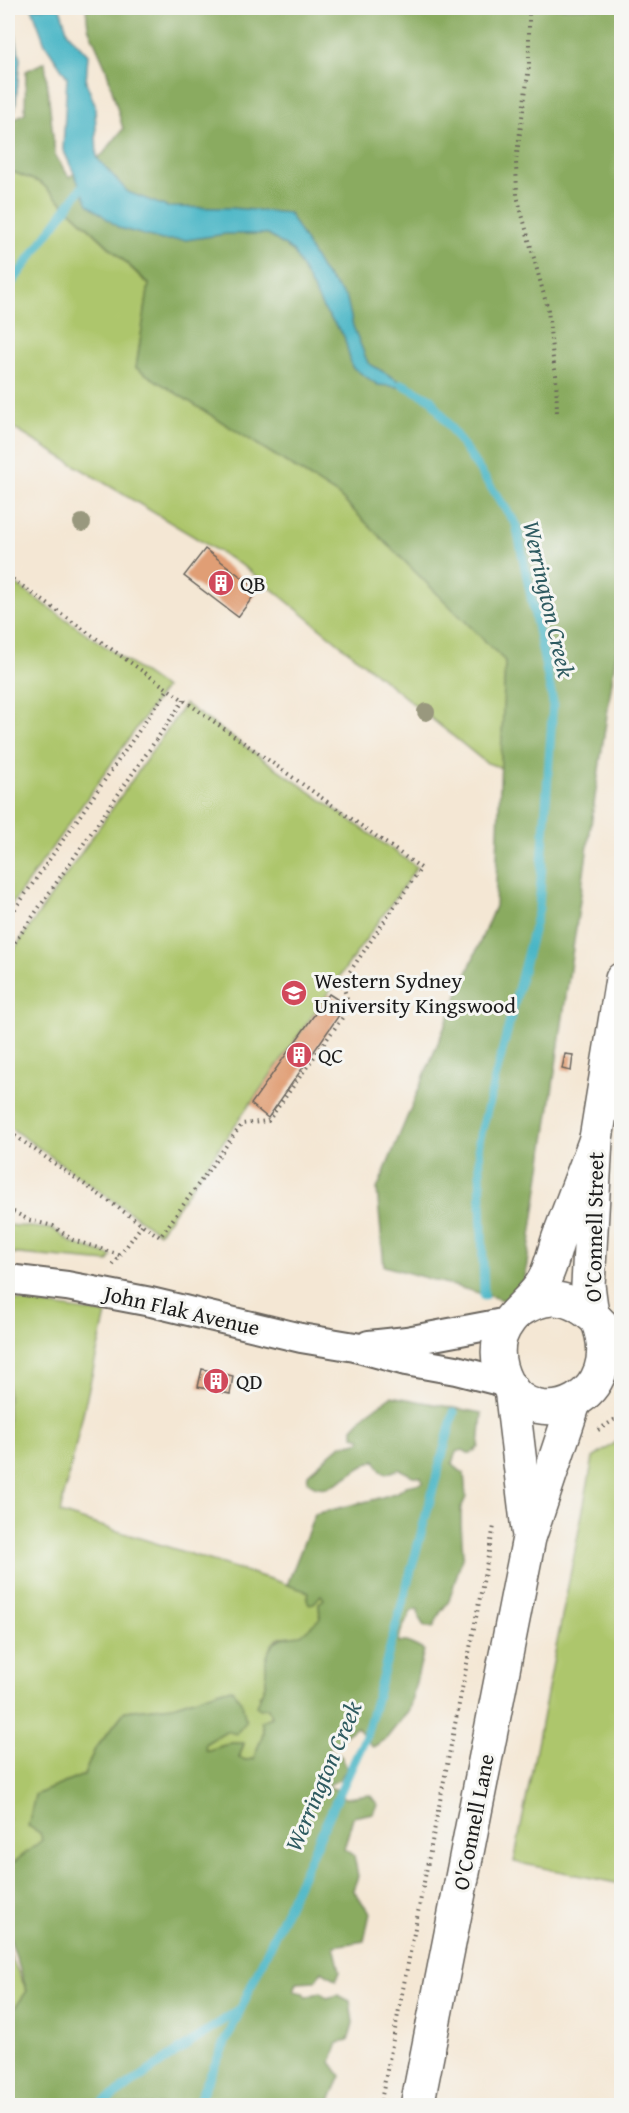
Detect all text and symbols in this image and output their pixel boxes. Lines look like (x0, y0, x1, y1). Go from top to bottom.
water label: Werrington Creek (514, 517, 584, 681)
place label: QB (240, 567, 266, 599)
building icon: QB (206, 568, 236, 598)
place label: Western Sydney University Kingswood (314, 964, 516, 1021)
school or university icon: Western Sydney University Kingswood (279, 978, 309, 1008)
place label: QC (318, 1039, 343, 1071)
building icon: QC (284, 1040, 314, 1070)
street label: O'Connell Street (577, 1151, 611, 1302)
street label: John Flak Avenue (98, 1276, 263, 1343)
place label: QD (236, 1365, 263, 1397)
building icon: QD (201, 1366, 231, 1396)
water label: Werrington Creek (276, 1695, 370, 1856)
street label: O'Connell Lane (444, 1751, 502, 1893)

